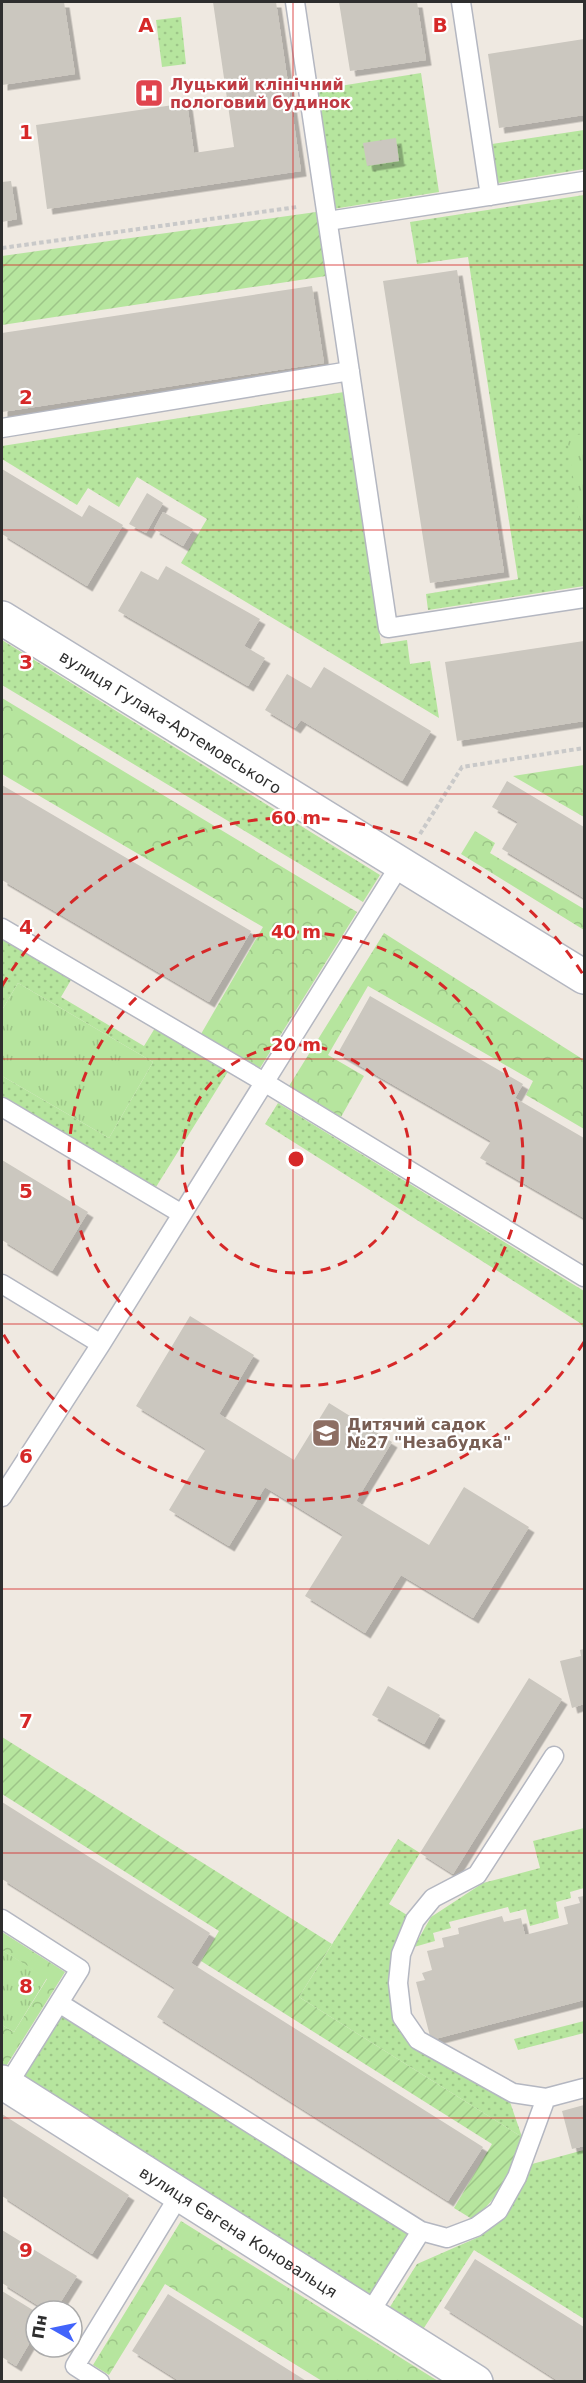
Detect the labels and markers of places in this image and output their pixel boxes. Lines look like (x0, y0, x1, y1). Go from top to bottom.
place label: Луцький клінічний пологовий будинок (170, 75, 351, 112)
hospital icon: Луцький клінічний пологовий будинок (133, 77, 165, 109)
centre of rings (286, 1149, 306, 1169)
place label: Дитячий садок №27 "Незабудка" (347, 1415, 511, 1452)
school or university icon: Дитячий садок №27 "Незабудка" (310, 1417, 342, 1449)

